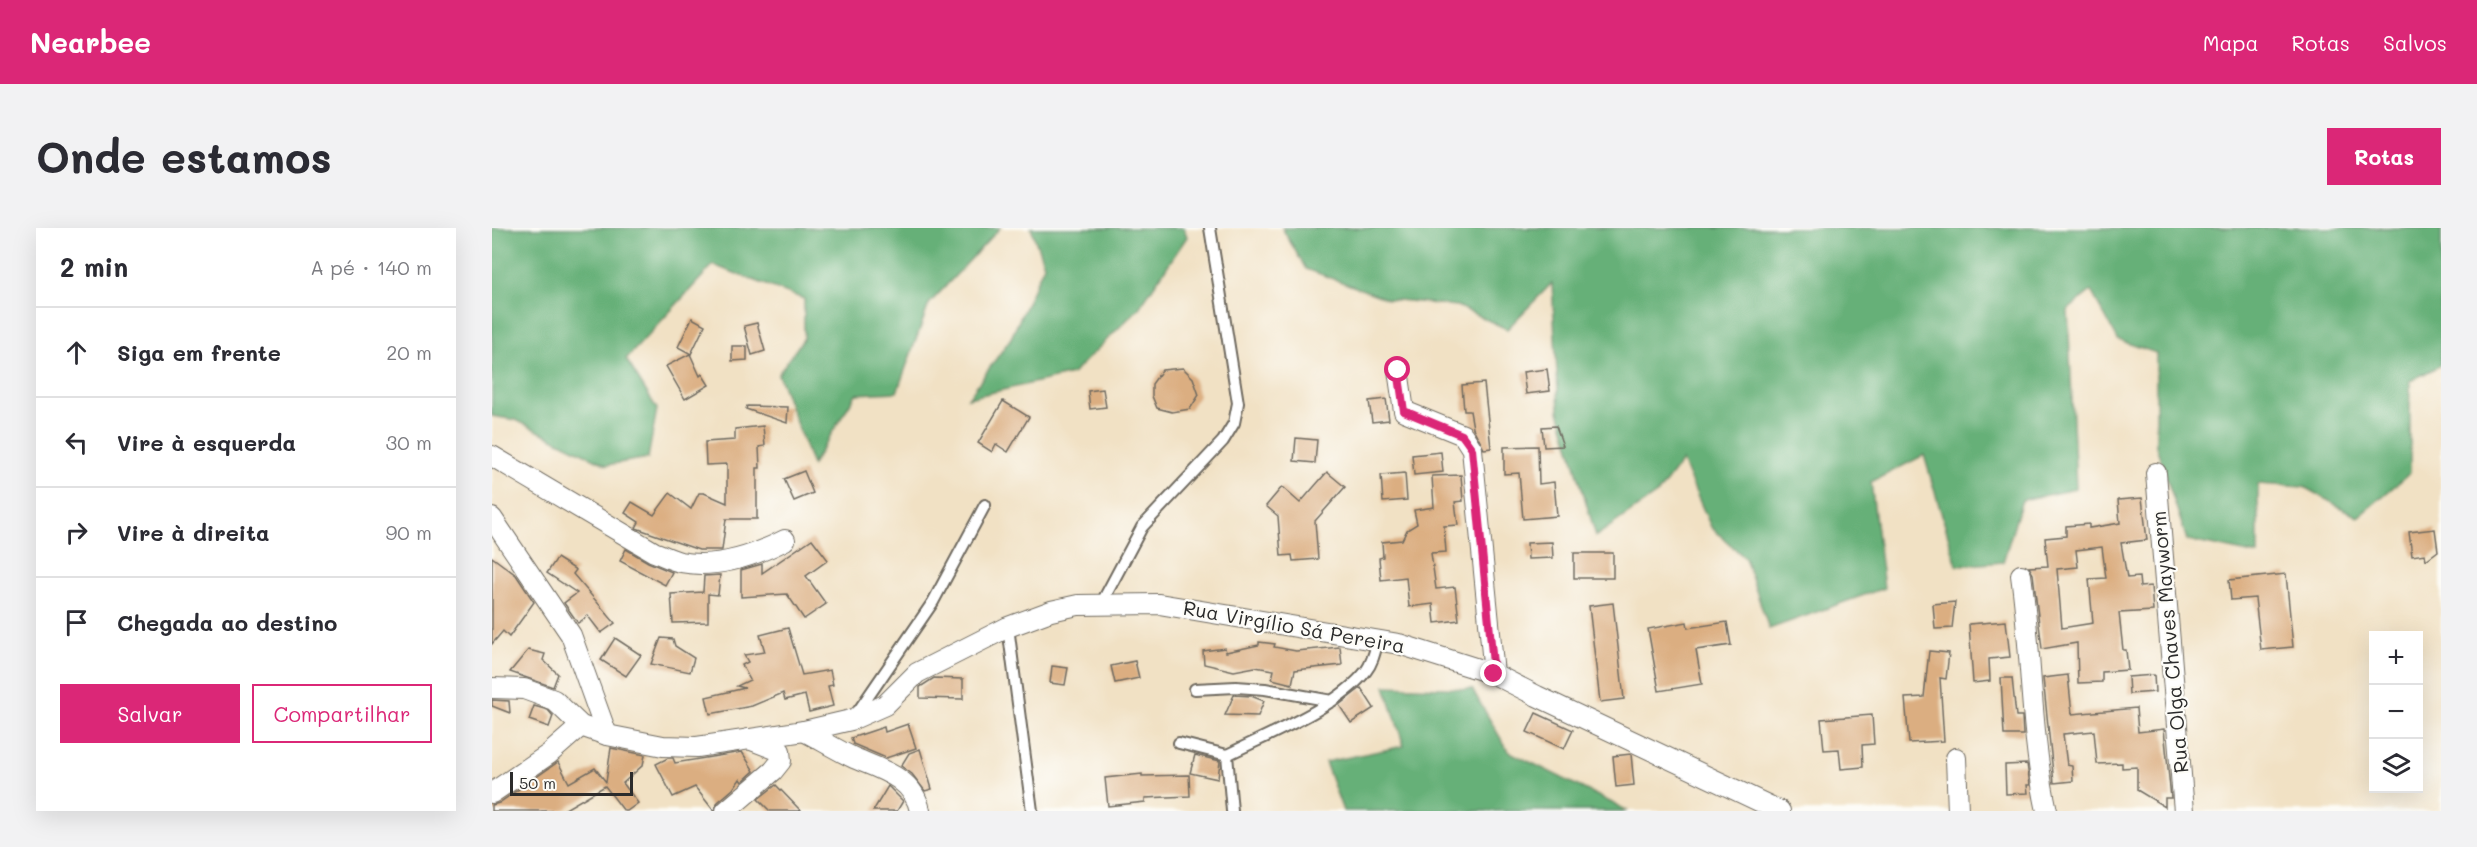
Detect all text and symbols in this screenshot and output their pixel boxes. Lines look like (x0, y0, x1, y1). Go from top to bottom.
text: Nearbee (30, 24, 151, 60)
text: Mapa (2203, 29, 2259, 56)
text: Rotas (2292, 29, 2350, 56)
text: Salvos (2383, 29, 2447, 56)
button: Rotas (2327, 128, 2441, 185)
text: Onde estamos (36, 129, 332, 184)
text: 2 min (60, 250, 128, 284)
text: A pé · 140 m (310, 254, 432, 280)
icon: ahead (60, 336, 93, 369)
text: Siga em frente (117, 338, 281, 367)
text: 20 m (386, 339, 432, 365)
route start (1384, 356, 1410, 382)
icon: left (60, 426, 93, 459)
text: Vire à esquerda (117, 428, 296, 457)
text: 30 m (386, 429, 432, 455)
street label: Rua Olga Chaves Mayworm (2145, 510, 2193, 774)
icon: right (60, 516, 93, 549)
text: Vire à direita (117, 518, 270, 547)
text: 90 m (386, 519, 432, 545)
street label: Rua Virgílio Sá Pereira (1181, 594, 1407, 658)
icon: arrive (60, 606, 93, 639)
text: Chegada ao destino (117, 608, 337, 637)
map controls (2369, 631, 2423, 793)
button: + (2369, 631, 2423, 685)
route end (1480, 660, 1506, 686)
button: Salvar (60, 684, 240, 743)
button: Compartilhar (252, 684, 432, 743)
button: − (2369, 685, 2423, 739)
button: layers (2369, 739, 2423, 793)
scale bar (510, 769, 633, 796)
text: 50 m (519, 772, 556, 793)

